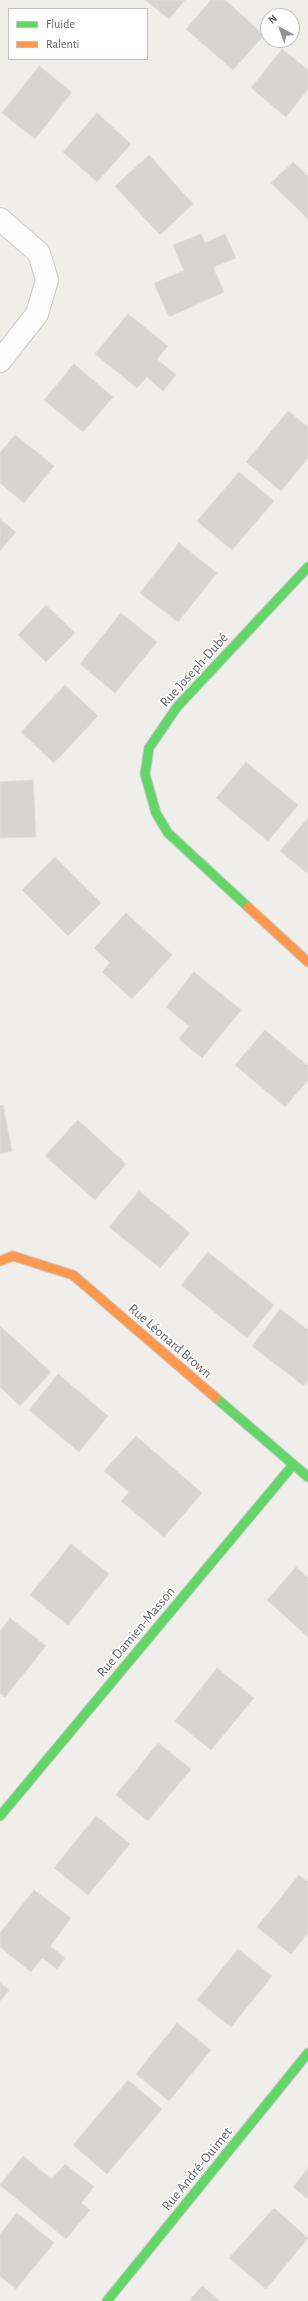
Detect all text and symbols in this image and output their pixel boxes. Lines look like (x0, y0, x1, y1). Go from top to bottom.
legend (8, 8, 148, 60)
north arrow (260, 8, 300, 48)
text: N (266, 13, 279, 26)
text: Fluide (46, 18, 75, 30)
text: Ralenti (46, 38, 79, 50)
street label: Rue Joseph-Dubé (156, 629, 232, 711)
street label: Rue Léonard Brown (125, 1300, 215, 1382)
street label: Rue Damien-Masson (93, 1583, 179, 1681)
street label: Rue André-Ouimet (158, 2124, 236, 2214)

